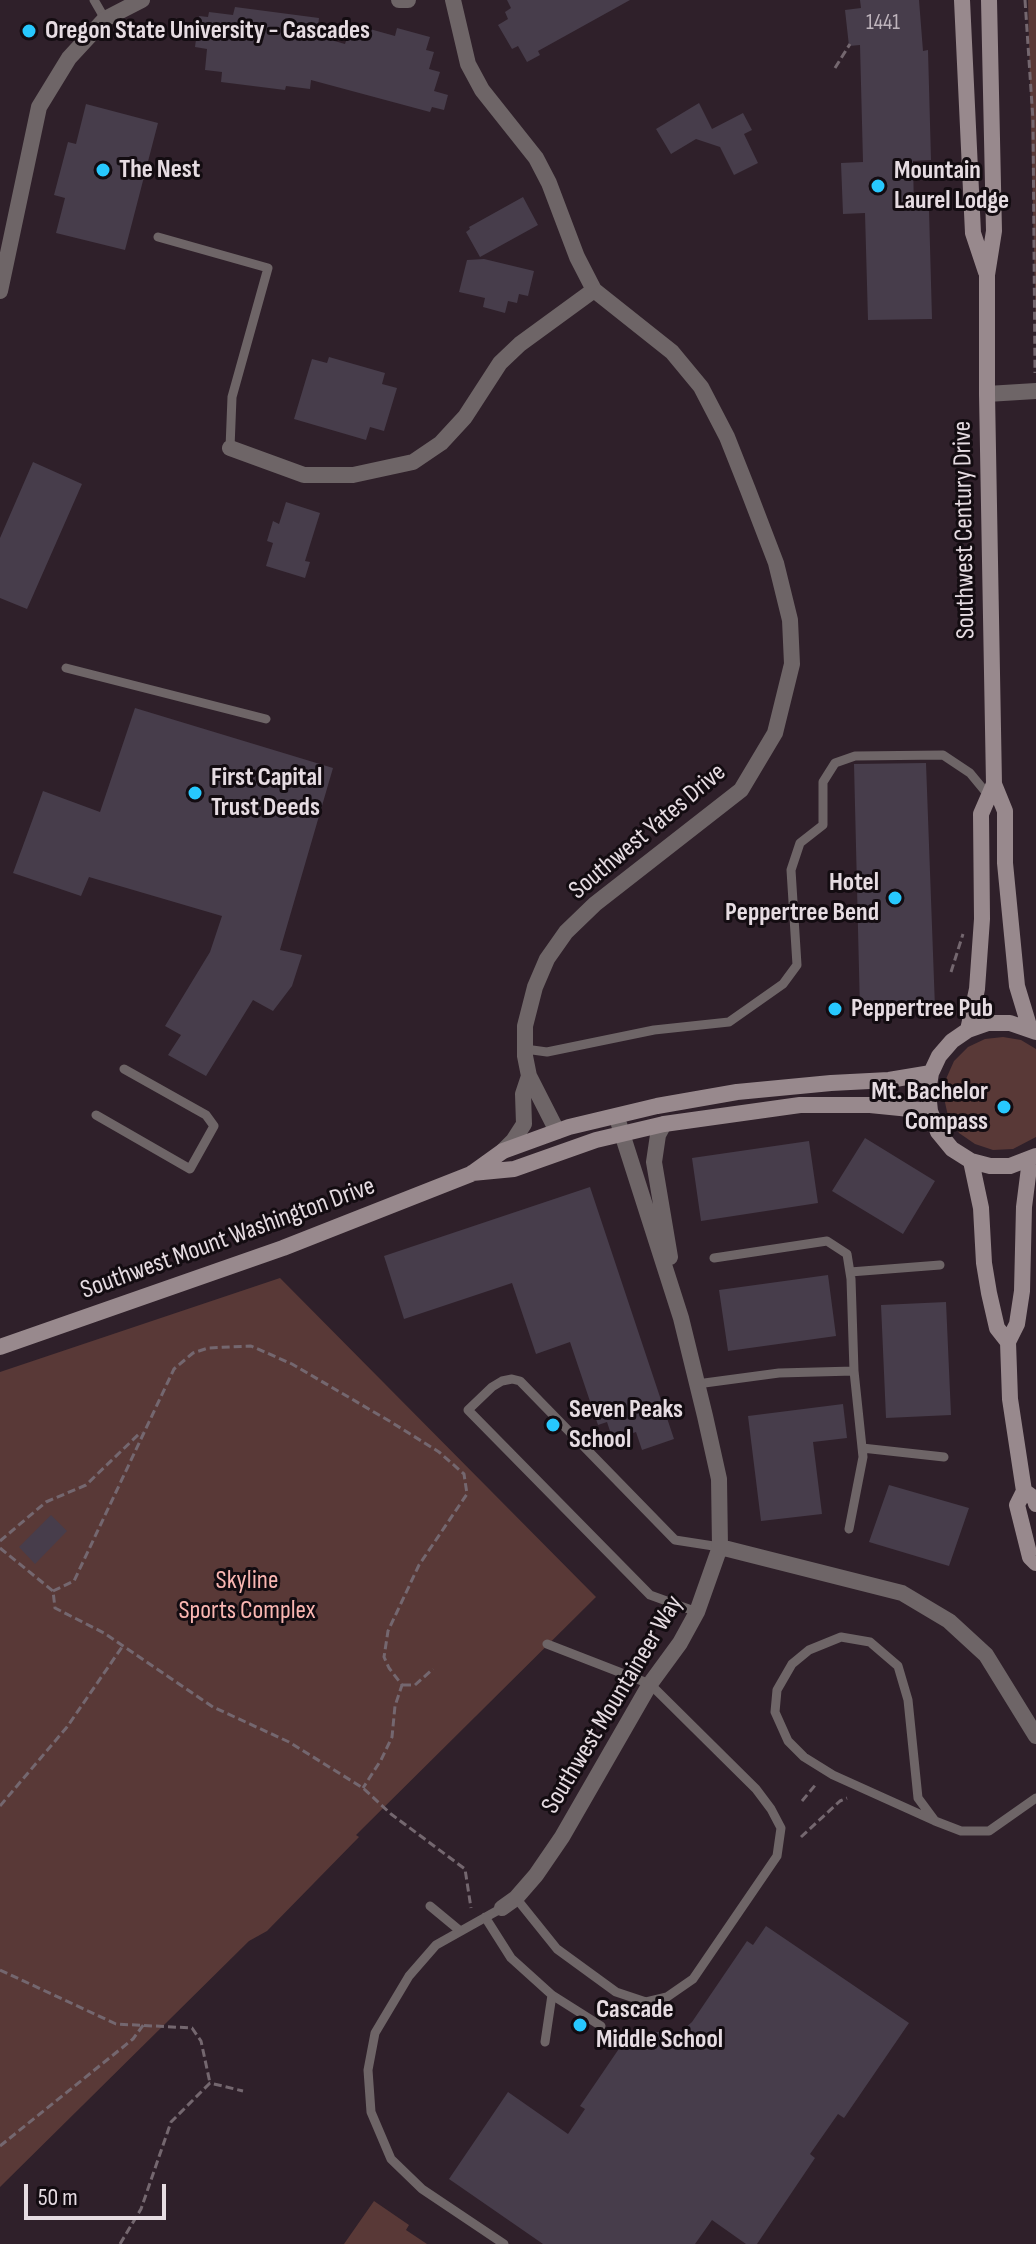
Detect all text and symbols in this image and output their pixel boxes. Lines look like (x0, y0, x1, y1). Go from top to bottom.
house number: 1441 (866, 10, 900, 36)
place label: Oregon State University - Cascades (45, 15, 370, 47)
marker: Oregon State University - Cascades (20, 22, 38, 40)
place label: The Nest (119, 154, 200, 186)
place label: Mountain Laurel Lodge (894, 155, 1009, 216)
marker: The Nest (94, 161, 112, 179)
marker: Mountain Laurel Lodge (869, 177, 887, 195)
street label: Southwest Century Drive (947, 421, 983, 639)
street label: Southwest Yates Drive (563, 757, 733, 907)
place label: First Capital Trust Deeds (211, 762, 322, 824)
marker: First Capital Trust Deeds (186, 784, 204, 802)
place label: Hotel Peppertree Bend (725, 867, 879, 928)
marker: Hotel Peppertree Bend (886, 889, 904, 907)
place label: Peppertree Pub (851, 993, 993, 1025)
marker: Peppertree Pub (826, 1000, 844, 1018)
place label: Mt. Bachelor Compass (871, 1076, 988, 1138)
marker: Mt. Bachelor Compass (995, 1098, 1013, 1116)
street label: Southwest Mount Washington Drive (77, 1171, 379, 1307)
place label: Seven Peaks School (569, 1394, 683, 1456)
marker: Seven Peaks School (544, 1416, 562, 1434)
park label: Skyline Sports Complex (178, 1565, 316, 1626)
street label: Southwest Mountaineer Way (536, 1590, 690, 1820)
place label: Cascade Middle School (596, 1994, 723, 2056)
marker: Cascade Middle School (571, 2016, 589, 2034)
scale bar (28, 2168, 170, 2218)
text: 50 m (38, 2183, 78, 2212)

